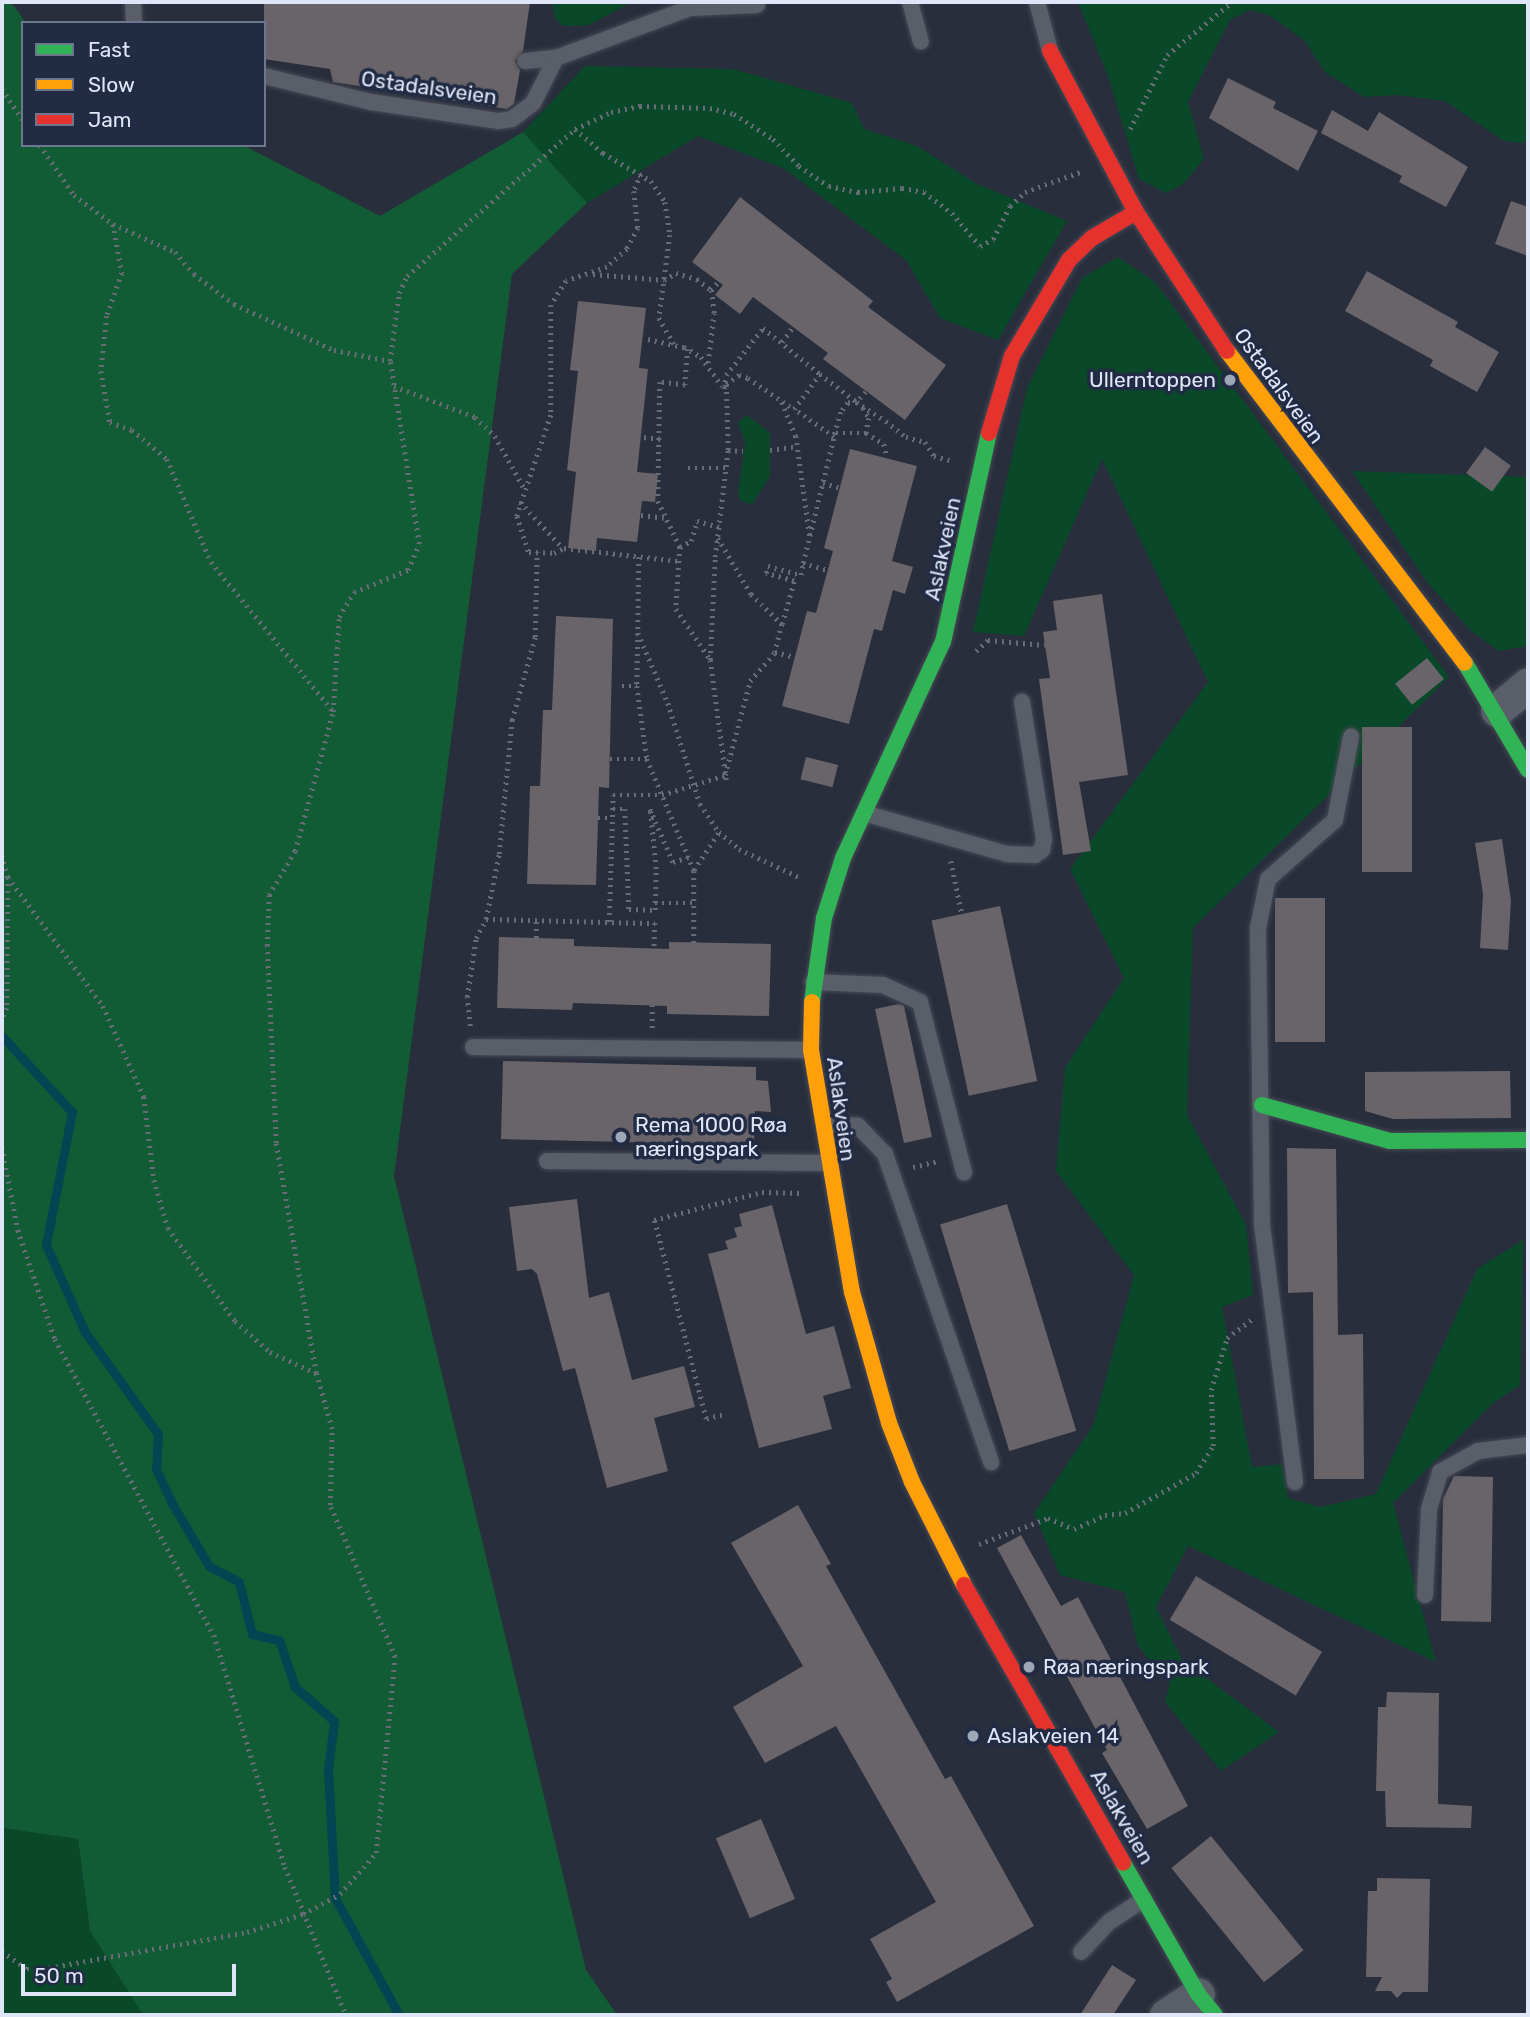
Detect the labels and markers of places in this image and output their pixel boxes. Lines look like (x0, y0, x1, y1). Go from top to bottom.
place label: Ullerntoppen (1089, 367, 1216, 393)
marker: Ullerntoppen (1222, 372, 1238, 388)
place label: Rema 1000 Røa næringspark (635, 1112, 787, 1162)
marker: Rema 1000 Røa næringspark (613, 1129, 629, 1145)
place label: Røa næringspark (1043, 1654, 1209, 1680)
marker: Røa næringspark (1021, 1659, 1037, 1675)
place label: Aslakveien 14 (987, 1723, 1119, 1749)
marker: Aslakveien 14 (965, 1728, 981, 1744)

